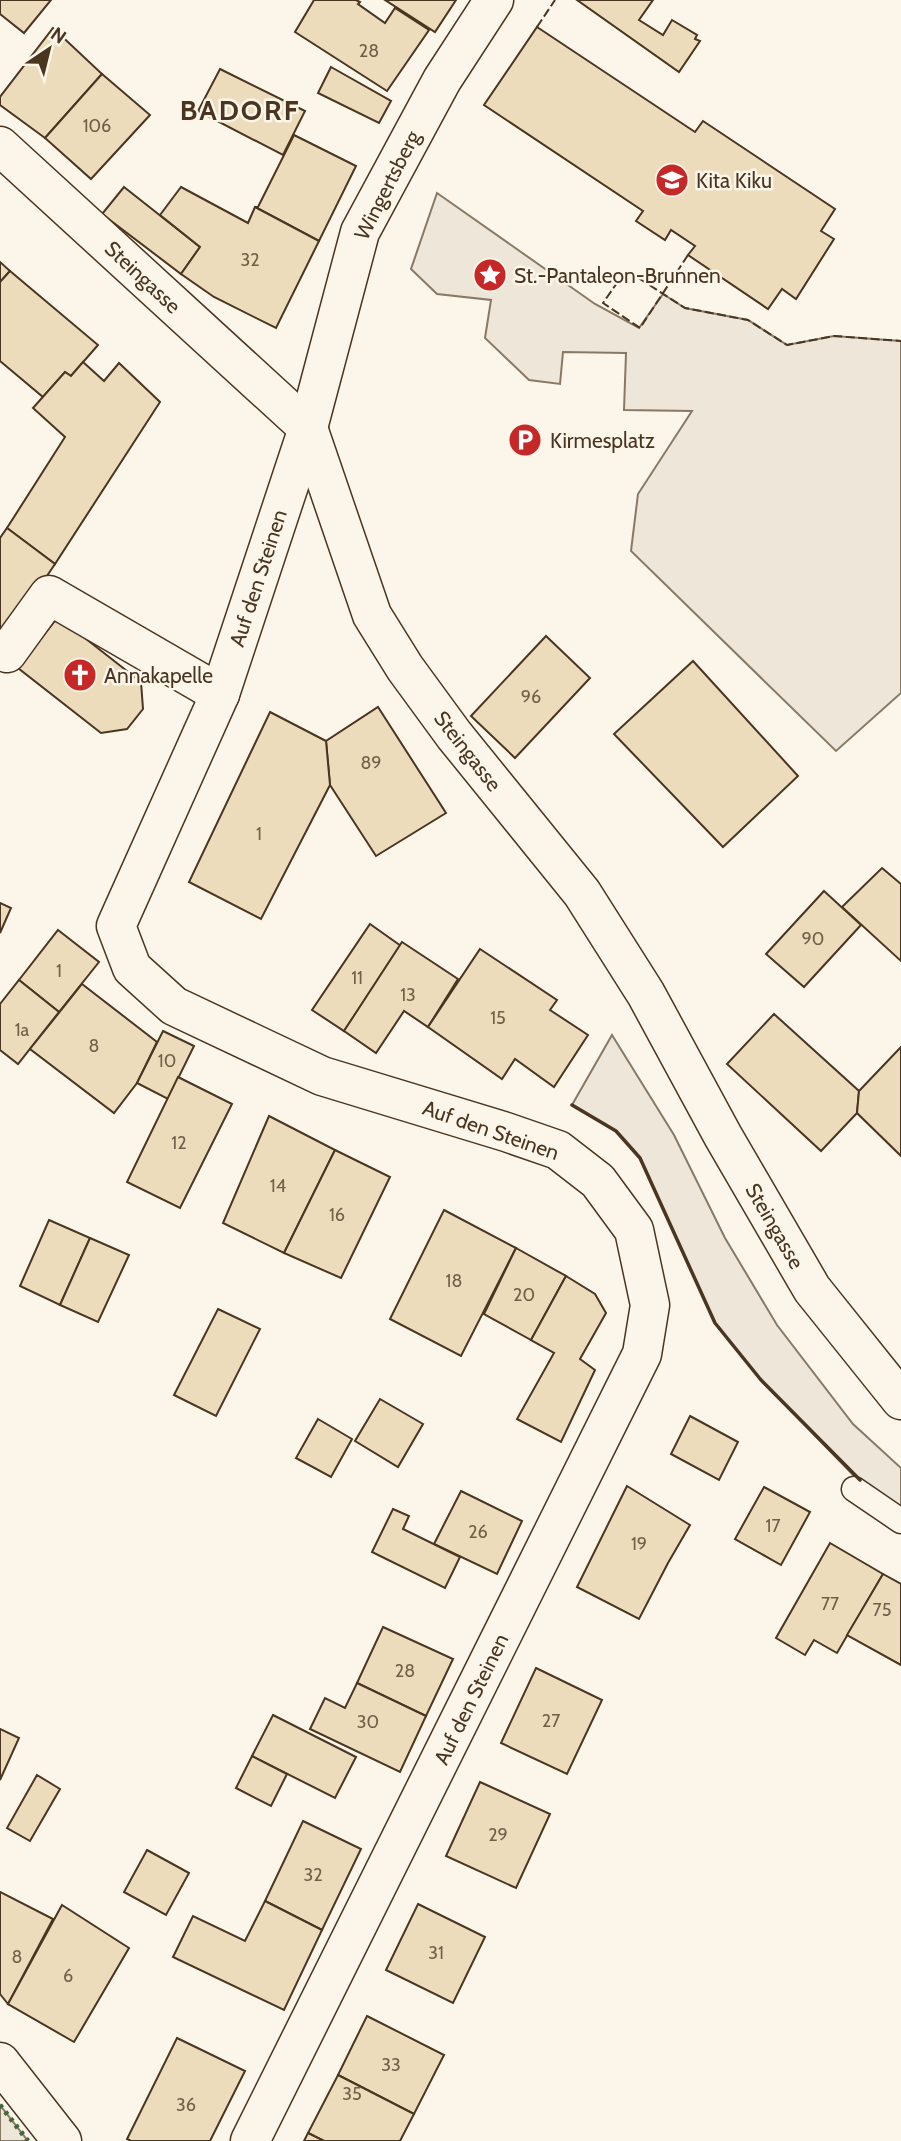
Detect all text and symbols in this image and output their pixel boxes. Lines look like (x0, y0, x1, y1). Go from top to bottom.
north arrow (14, 14, 84, 84)
text: N (46, 22, 71, 49)
house number: 28 (359, 40, 379, 62)
district label: BADORF (180, 93, 300, 127)
house number: 106 (83, 115, 111, 137)
street label: Wingertsberg (349, 126, 425, 244)
school or university icon: Kita Kiku (653, 161, 691, 199)
place label: Kita Kiku (696, 168, 772, 193)
street label: Steingasse (100, 236, 186, 319)
house number: 32 (240, 249, 260, 271)
place icon: St.-Pantaleon-Brunnen (471, 256, 509, 294)
place label: St.-Pantaleon-Brunnen (514, 263, 721, 288)
parking icon: Kirmesplatz (506, 421, 544, 459)
place label: Kirmesplatz (550, 428, 655, 453)
street label: Auf den Steinen (224, 506, 292, 650)
church icon: Annakapelle (61, 656, 99, 694)
place label: Annakapelle (104, 663, 213, 688)
house number: 96 (521, 686, 541, 708)
street label: Steingasse (429, 706, 507, 796)
house number: 89 (360, 752, 382, 774)
house number: 1 (256, 823, 262, 845)
house number: 90 (802, 928, 824, 950)
house number: 1 (56, 960, 62, 982)
house number: 11 (351, 967, 363, 989)
house number: 13 (400, 984, 416, 1006)
house number: 15 (490, 1007, 506, 1029)
house number: 1a (15, 1019, 30, 1041)
house number: 8 (89, 1035, 99, 1057)
house number: 10 (158, 1050, 176, 1072)
street label: Auf den Steinen (420, 1095, 562, 1165)
house number: 12 (171, 1132, 187, 1154)
house number: 14 (270, 1175, 286, 1197)
street label: Steingasse (741, 1179, 810, 1273)
house number: 16 (329, 1204, 345, 1226)
house number: 18 (446, 1270, 462, 1292)
house number: 20 (513, 1284, 535, 1306)
house number: 17 (766, 1515, 780, 1537)
house number: 26 (468, 1521, 488, 1543)
house number: 19 (631, 1533, 647, 1555)
house number: 77 (821, 1593, 839, 1615)
house number: 75 (873, 1599, 891, 1621)
street label: Auf den Steinen (429, 1629, 513, 1769)
house number: 28 (395, 1660, 415, 1682)
house number: 27 (542, 1710, 560, 1732)
house number: 30 (357, 1711, 379, 1733)
house number: 29 (488, 1824, 508, 1846)
house number: 32 (303, 1864, 323, 1886)
house number: 31 (428, 1942, 444, 1964)
house number: 8 (12, 1946, 22, 1968)
house number: 6 (63, 1965, 73, 1987)
house number: 33 (381, 2054, 401, 2076)
house number: 35 (342, 2083, 362, 2105)
house number: 36 (176, 2094, 196, 2116)

